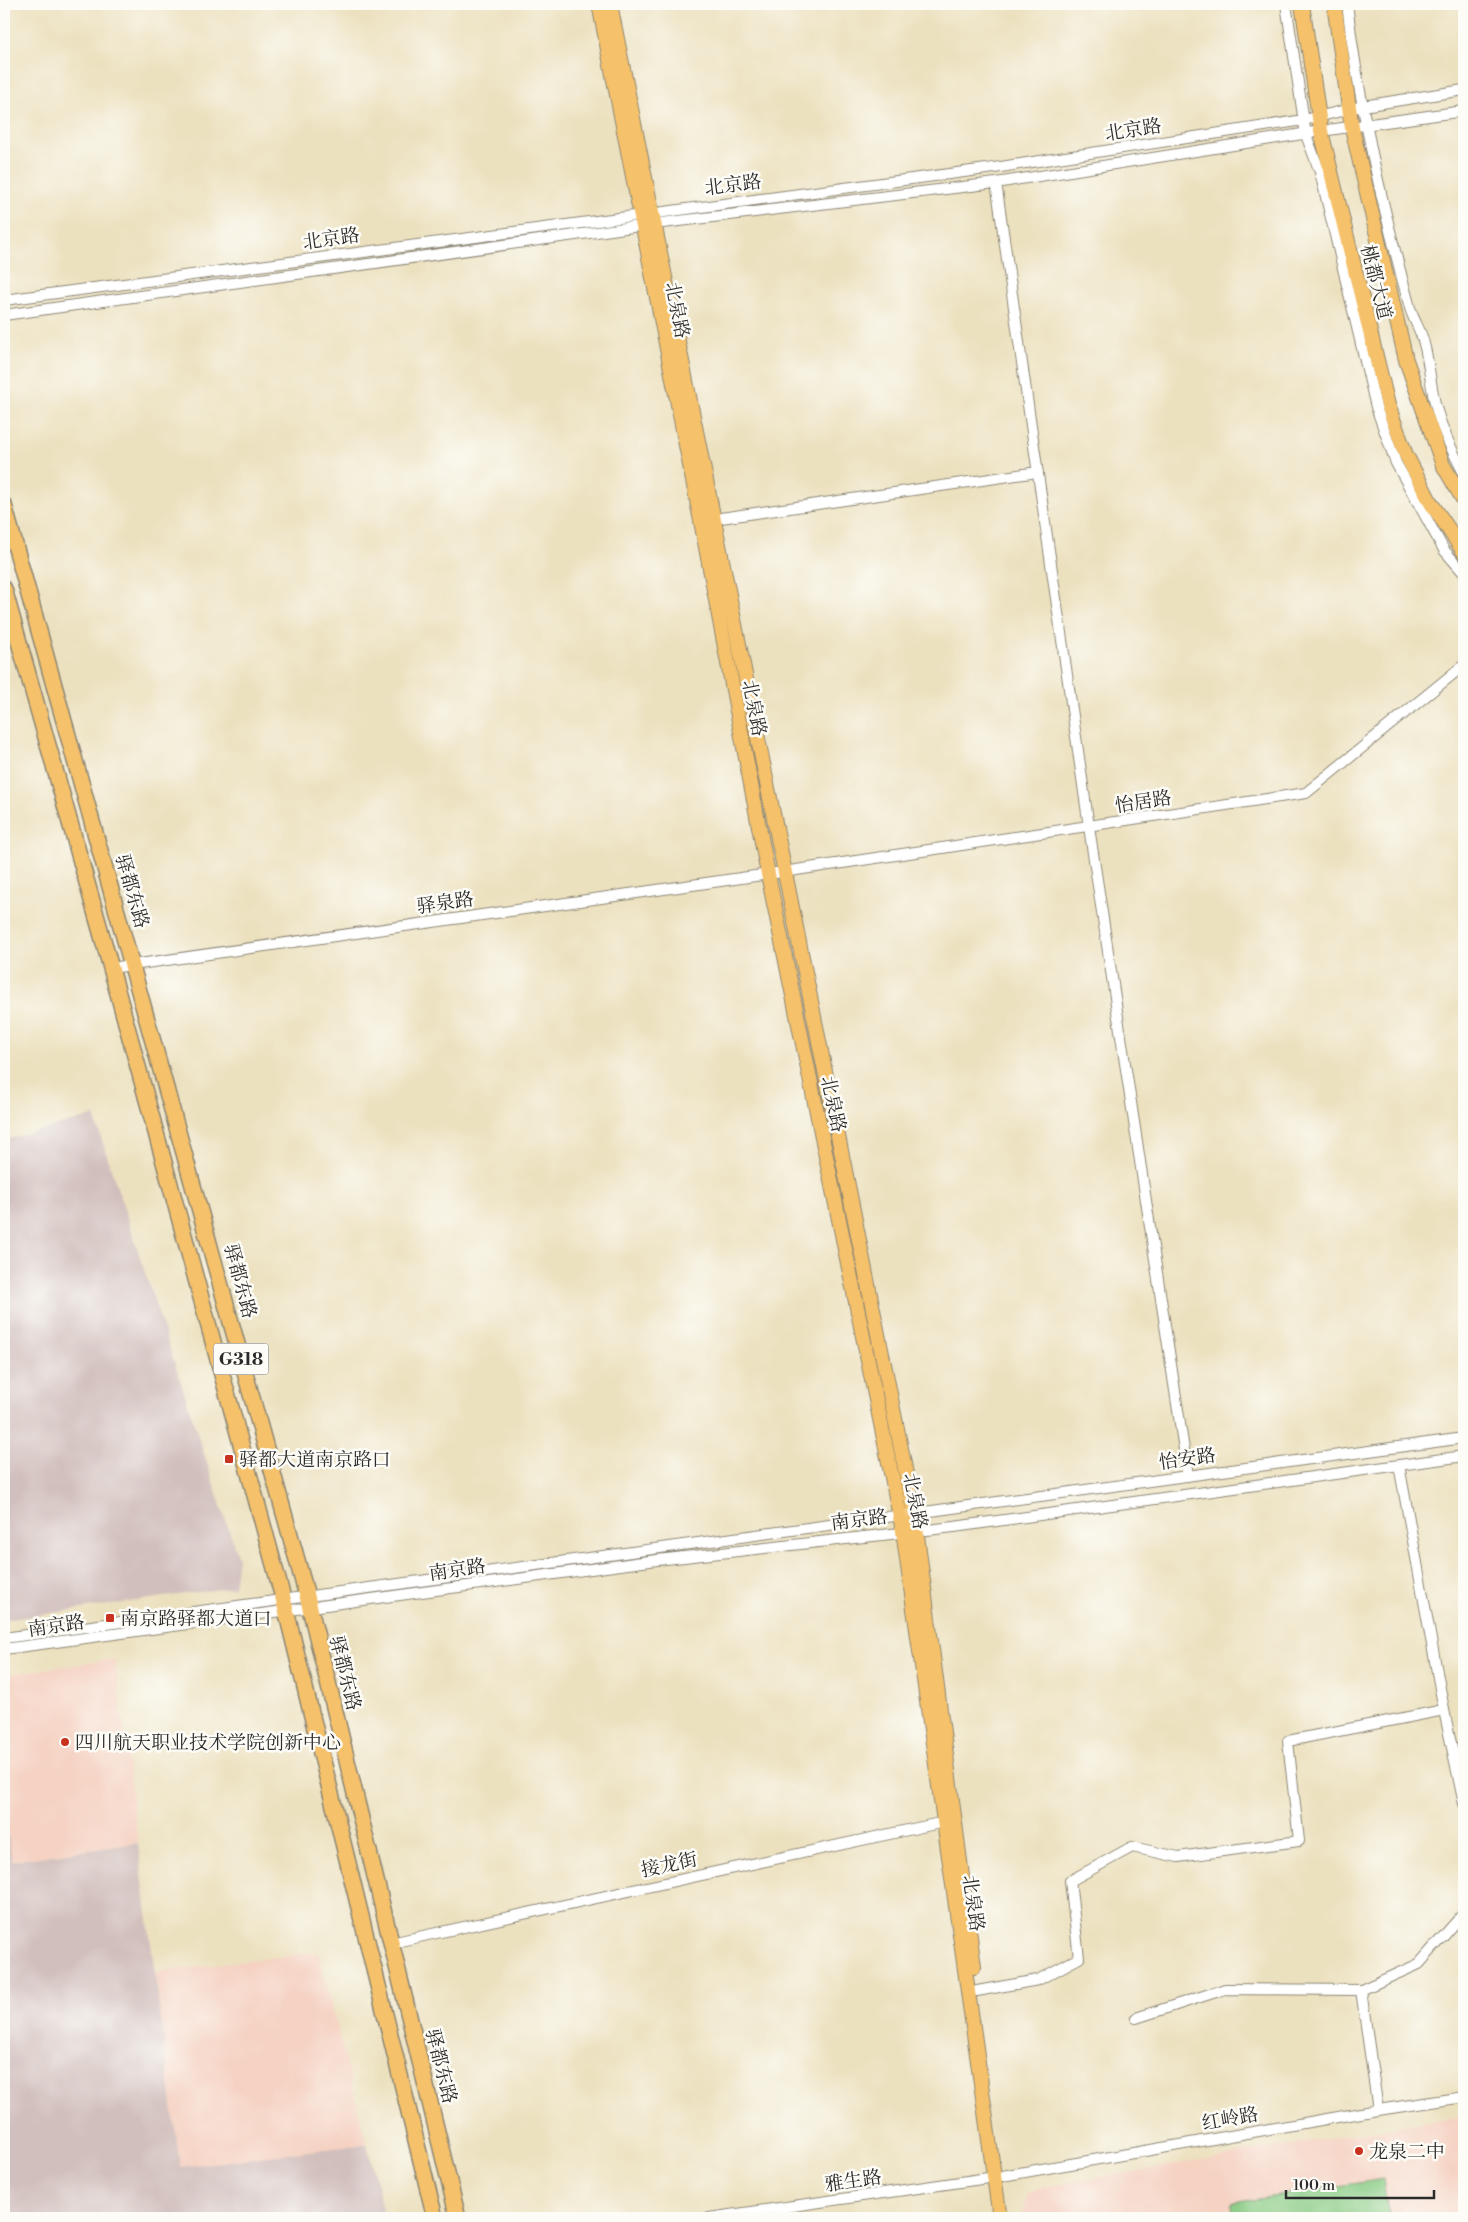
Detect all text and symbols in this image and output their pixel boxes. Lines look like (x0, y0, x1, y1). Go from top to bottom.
street label: 北京路 (1103, 114, 1163, 146)
street label: 北京路 (703, 170, 763, 200)
street label: 北京路 (301, 223, 361, 255)
street label: 桃都大道 (1355, 242, 1397, 322)
street label: 北泉路 (660, 280, 694, 340)
street label: 北泉路 (737, 678, 771, 738)
street label: 怡居路 (1113, 786, 1173, 818)
street label: 驿都东路 (110, 851, 154, 931)
street label: 驿泉路 (415, 887, 475, 919)
street label: 北泉路 (815, 1074, 851, 1135)
street label: 驿都东路 (219, 1241, 261, 1321)
road number: G318 (214, 1344, 268, 1375)
street label: 怡安路 (1157, 1443, 1217, 1475)
place label: 驿都大道南京路口 (239, 1448, 391, 1472)
marker: 驿都大道南京路口 (223, 1453, 235, 1465)
street label: 北泉路 (898, 1471, 932, 1531)
street label: 南京路 (829, 1505, 889, 1535)
street label: 南京路 (427, 1554, 487, 1586)
place label: 南京路驿都大道口 (120, 1607, 272, 1631)
street label: 南京路 (26, 1610, 86, 1642)
marker: 南京路驿都大道口 (104, 1612, 116, 1624)
street label: 驿都东路 (324, 1633, 366, 1713)
place label: 四川航天职业技术学院创新中心 (75, 1731, 341, 1755)
marker: 四川航天职业技术学院创新中心 (59, 1736, 71, 1748)
street label: 接龙街 (639, 1847, 700, 1883)
street label: 北泉路 (957, 1873, 989, 1933)
street label: 驿都东路 (420, 2026, 462, 2106)
street label: 红岭路 (1200, 2102, 1260, 2136)
place label: 龙泉二中 (1369, 2140, 1445, 2164)
marker: 龙泉二中 (1353, 2145, 1365, 2157)
street label: 雅生路 (823, 2165, 883, 2197)
scale bar (1286, 2167, 1433, 2199)
text: 100 m (1293, 2176, 1335, 2195)

